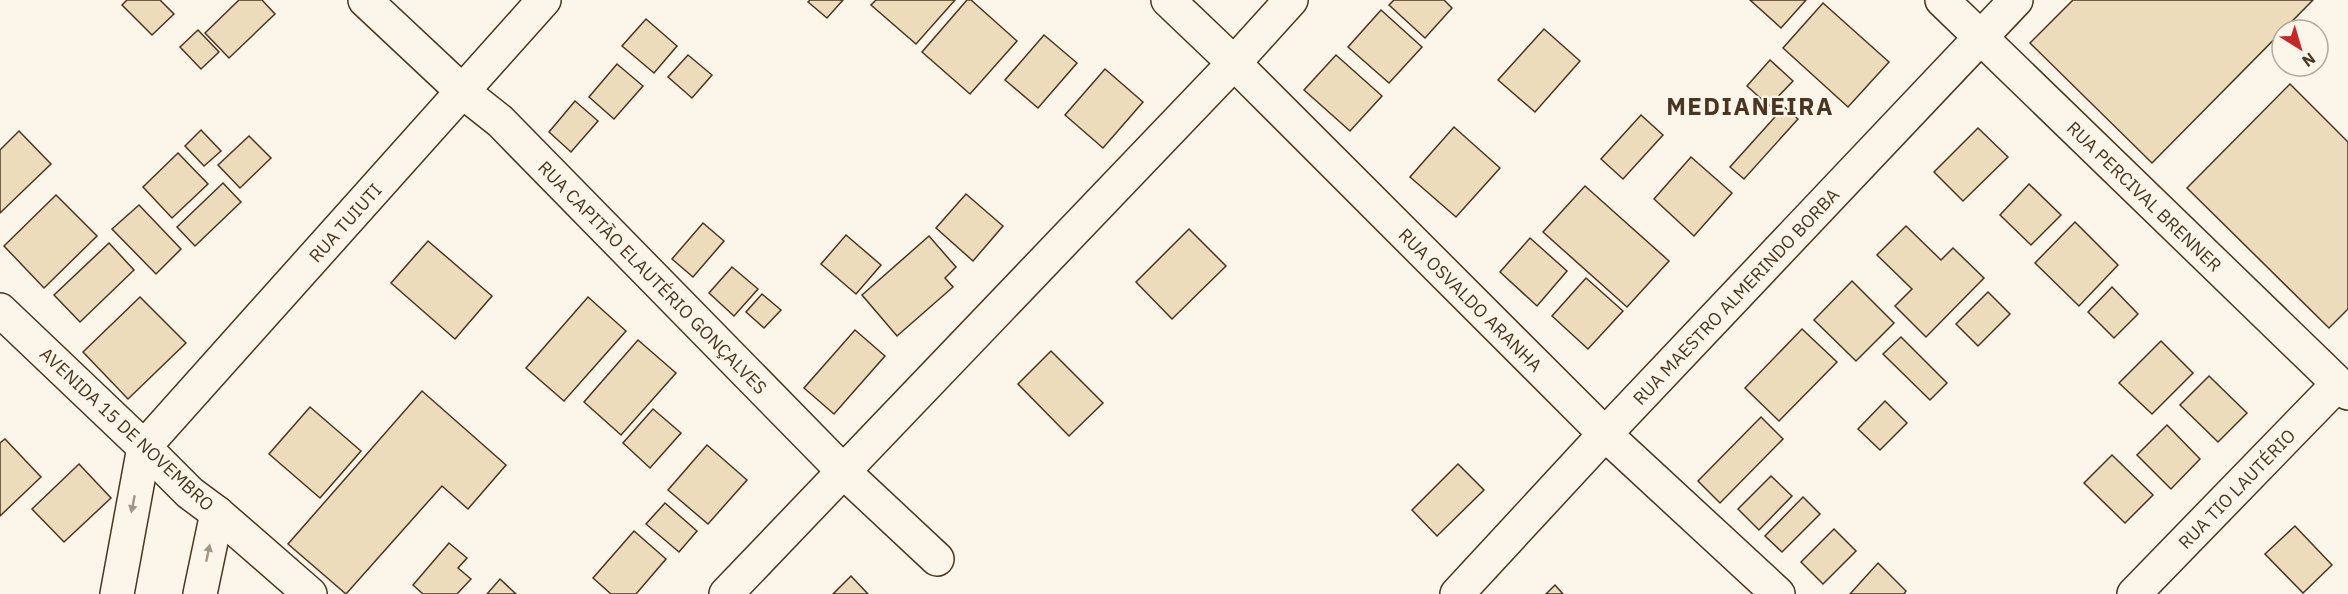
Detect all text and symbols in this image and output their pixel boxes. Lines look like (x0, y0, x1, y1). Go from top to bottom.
north arrow (2270, 18, 2330, 78)
text: N (2298, 49, 2320, 71)
district label: MEDIANEIRA (1666, 90, 1834, 122)
street label: RUA PERCIVAL BRENNER (2062, 116, 2227, 276)
street label: RUA CAPITÃO ELAUTÉRIO GONÇALVES (534, 156, 772, 399)
street label: RUA TUIUTI (304, 178, 386, 267)
street label: RUA MAESTRO ALMERINDO BORBA (1628, 182, 1844, 409)
street label: RUA OSVALDO ARANHA (1394, 223, 1548, 377)
street label: AVENIDA 15 DE NOVEMBRO (35, 342, 219, 516)
street label: RUA TIO LAUTÉRIO (2173, 424, 2300, 553)
one-way arrow (128, 495, 137, 514)
one-way arrow (204, 544, 213, 563)

